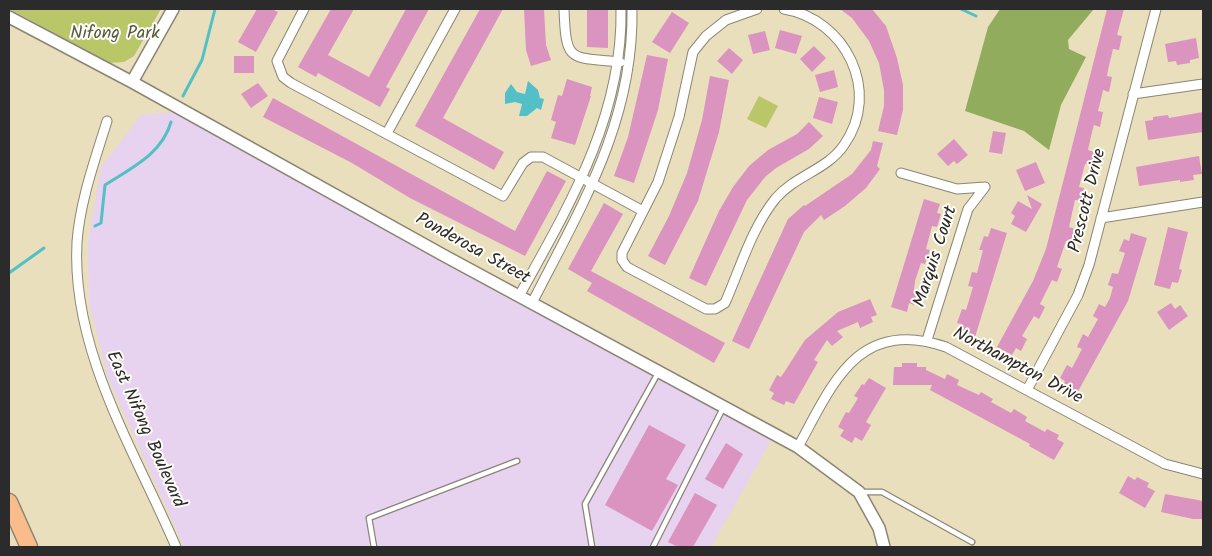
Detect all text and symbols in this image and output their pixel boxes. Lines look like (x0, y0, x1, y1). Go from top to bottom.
park label: Nifong Park (70, 24, 160, 46)
street label: Prescott Drive (1066, 147, 1112, 255)
street label: Marquis Court (910, 204, 964, 310)
street label: Ponderosa Street (411, 210, 533, 290)
street label: Northampton Drive (948, 324, 1086, 410)
street label: East Nifong Boulevard (100, 348, 188, 512)

